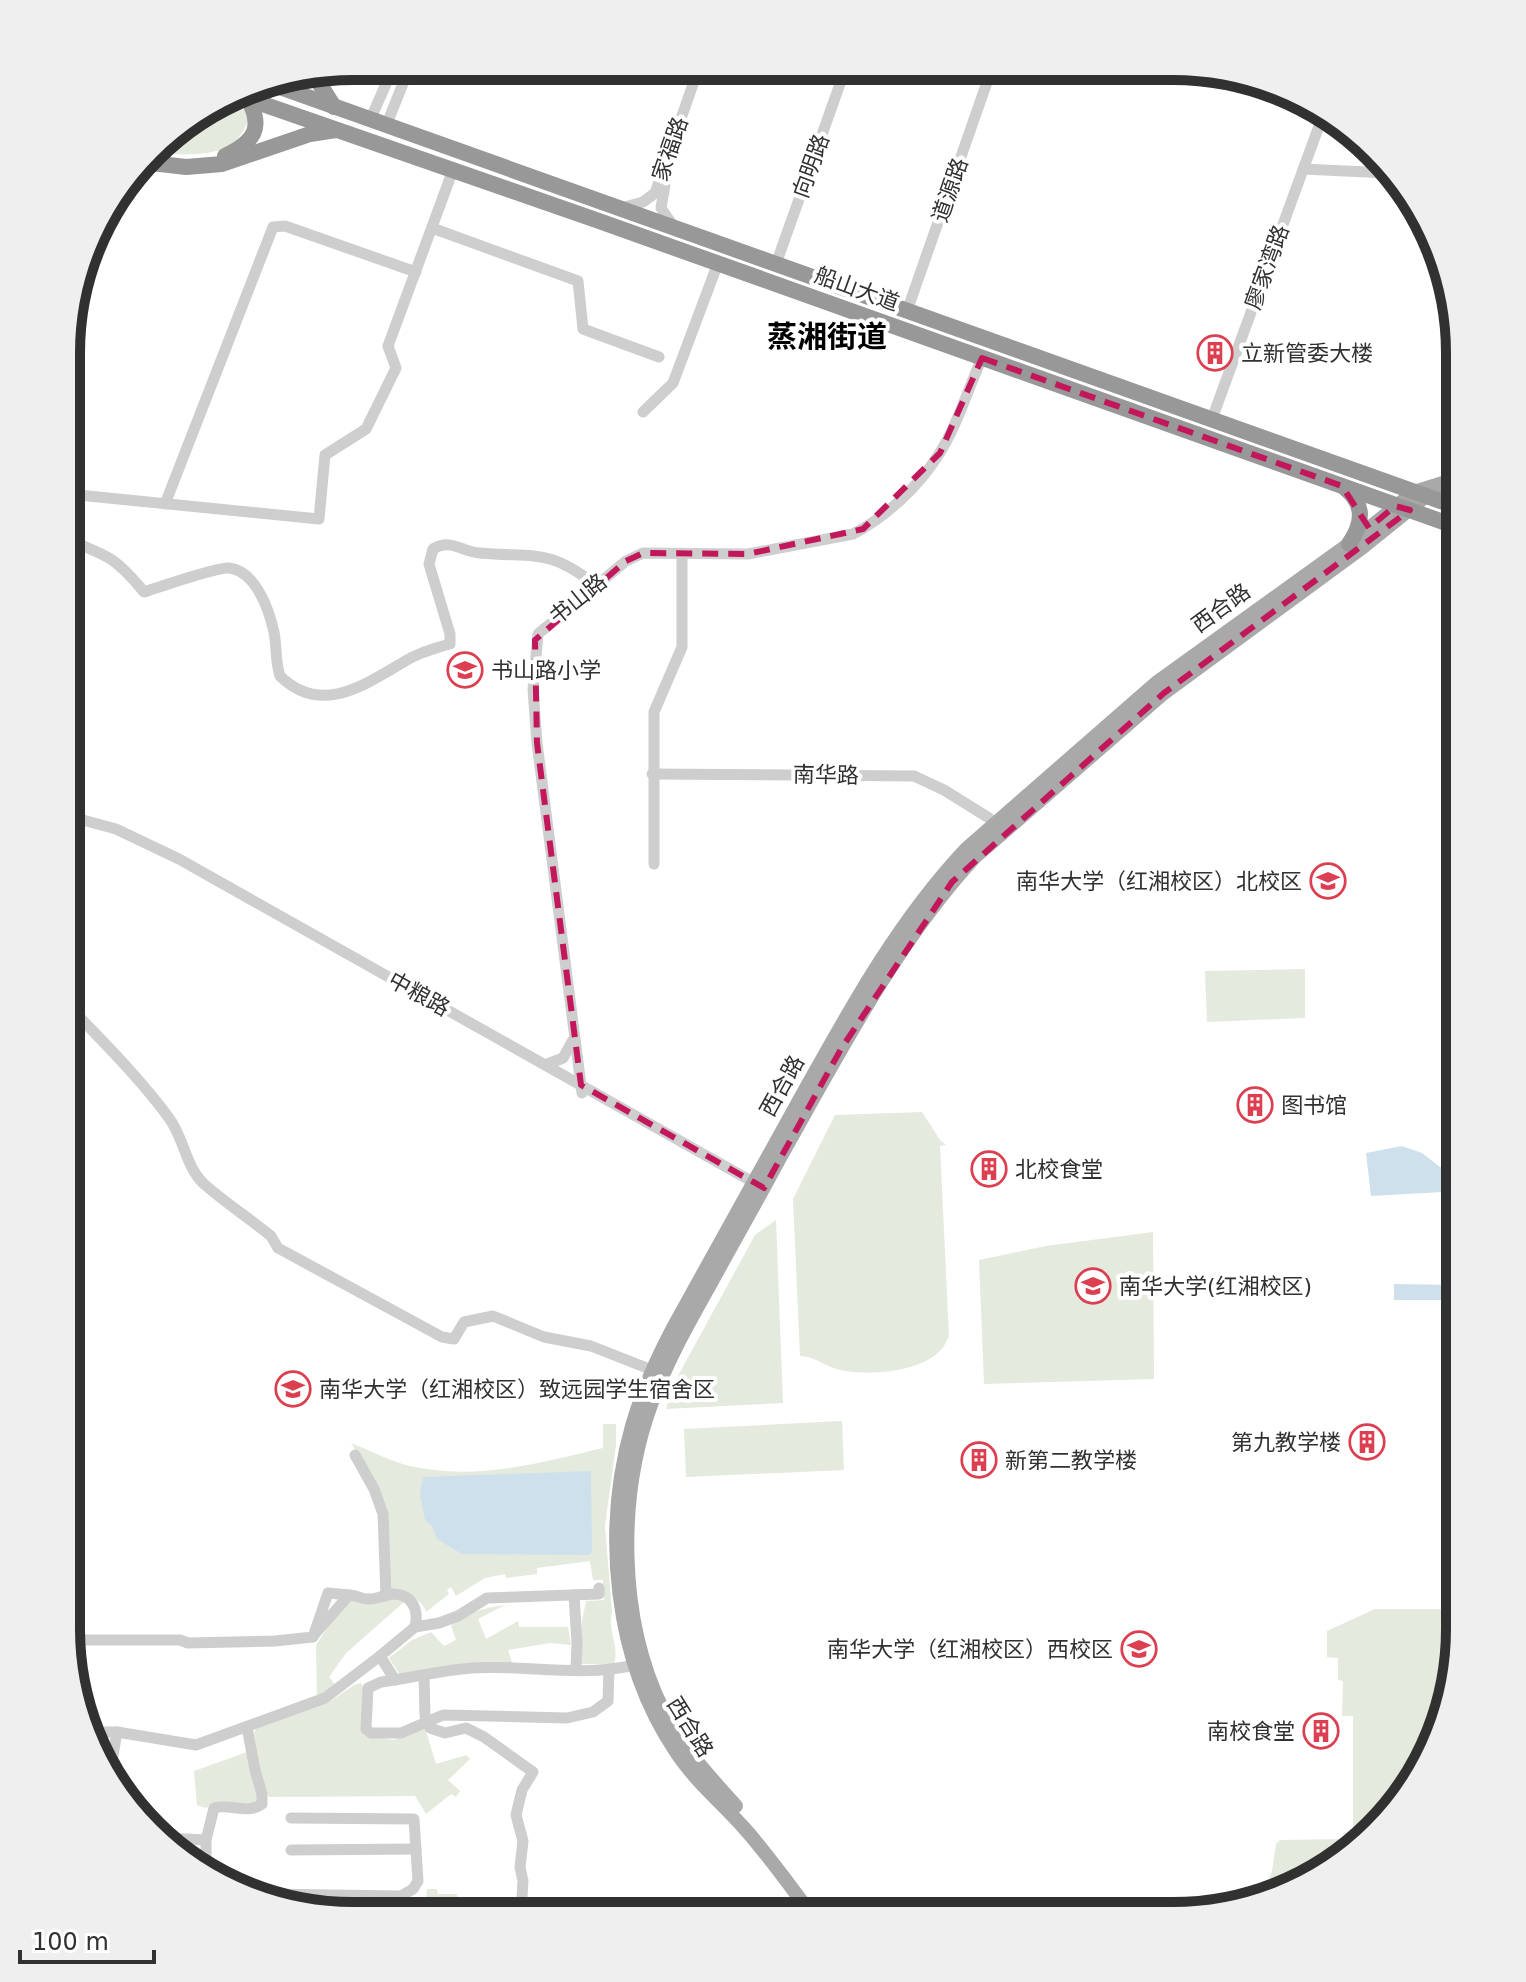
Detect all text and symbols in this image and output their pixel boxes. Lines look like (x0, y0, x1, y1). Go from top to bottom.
street label: 家福路 (647, 114, 693, 184)
street label: 向明路 (788, 131, 834, 201)
street label: 道源路 (927, 155, 973, 225)
street label: 廖家湾路 (1240, 221, 1294, 313)
street label: 船山大道 (811, 262, 903, 316)
district label: 蒸湘街道 (767, 319, 887, 354)
building icon: 立新管委大楼 (1196, 334, 1234, 372)
place label: 立新管委大楼 (1241, 341, 1373, 366)
street label: 书山路 (544, 569, 612, 629)
street label: 西合路 (1187, 578, 1255, 638)
school or university icon: 书山路小学 (446, 651, 484, 689)
place label: 书山路小学 (491, 658, 601, 683)
street label: 南华路 (793, 762, 859, 788)
school or university icon: 南华大学（红湘校区）北校区 (1309, 862, 1347, 900)
place label: 南华大学（红湘校区）北校区 (1016, 869, 1302, 894)
street label: 中粮路 (384, 967, 454, 1021)
street label: 西合路 (755, 1051, 809, 1121)
building icon: 图书馆 (1236, 1086, 1274, 1124)
place label: 图书馆 (1281, 1093, 1347, 1118)
building icon: 北校食堂 (970, 1150, 1008, 1188)
place label: 北校食堂 (1015, 1157, 1103, 1182)
school or university icon: 南华大学(红湘校区) (1074, 1267, 1112, 1305)
place label: 南华大学(红湘校区) (1119, 1274, 1312, 1299)
school or university icon: 南华大学（红湘校区）致远园学生宿舍区 (274, 1370, 312, 1408)
place label: 南华大学（红湘校区）致远园学生宿舍区 (319, 1377, 715, 1402)
building icon: 第九教学楼 (1348, 1423, 1386, 1461)
place label: 第九教学楼 (1231, 1430, 1341, 1455)
building icon: 新第二教学楼 (960, 1441, 998, 1479)
place label: 新第二教学楼 (1005, 1448, 1137, 1473)
school or university icon: 南华大学（红湘校区）西校区 (1120, 1630, 1158, 1668)
place label: 南华大学（红湘校区）西校区 (827, 1637, 1113, 1662)
street label: 西合路 (662, 1692, 718, 1762)
building icon: 南校食堂 (1302, 1712, 1340, 1750)
place label: 南校食堂 (1207, 1719, 1295, 1744)
scale bar (20, 1914, 154, 1964)
text: 100 m (32, 1928, 109, 1956)

